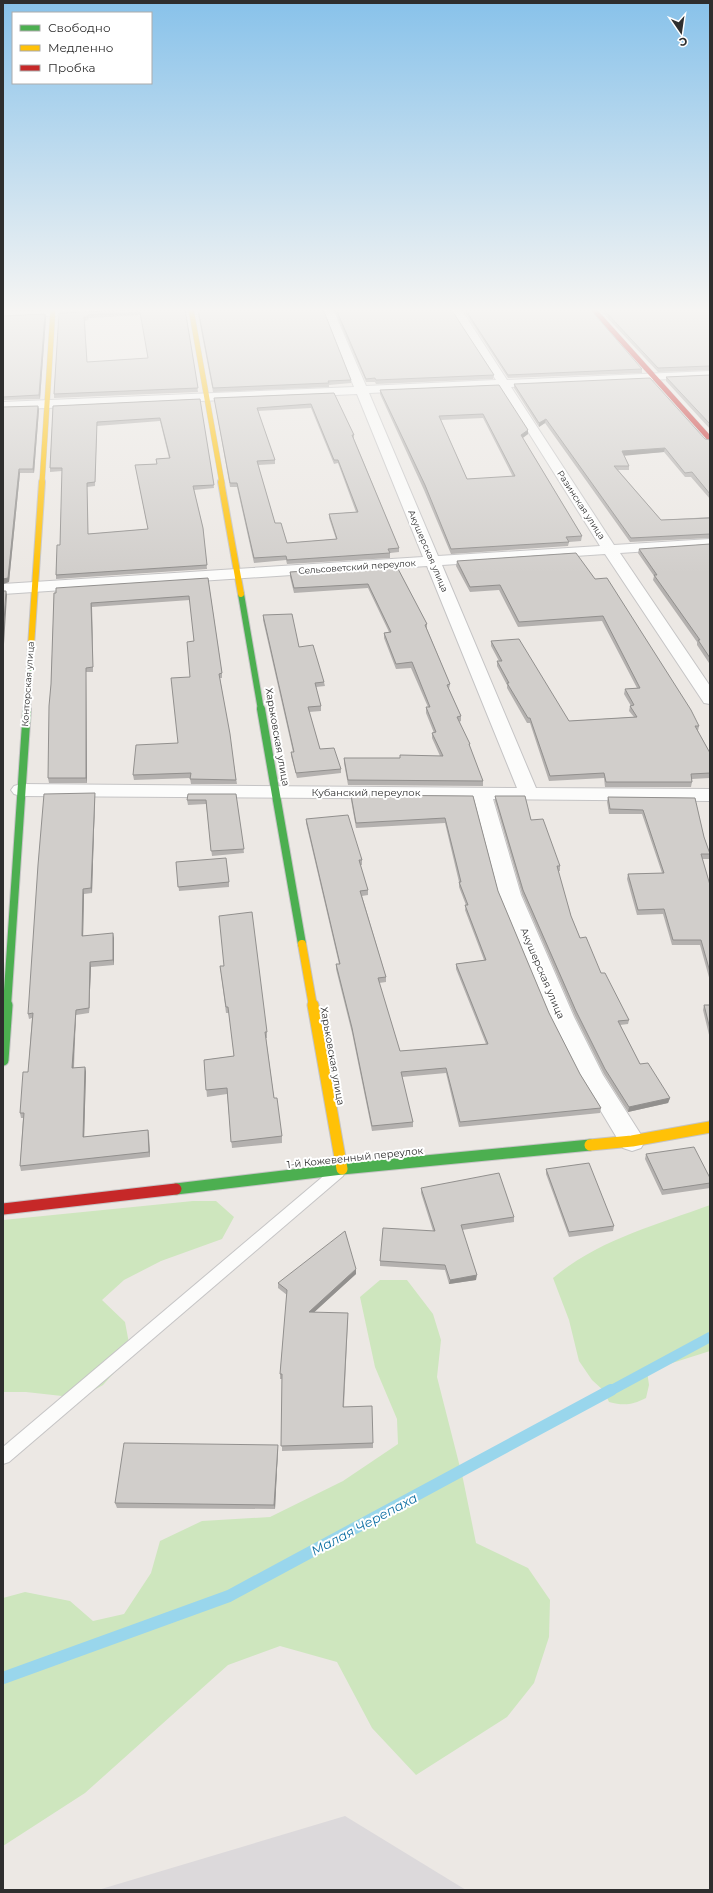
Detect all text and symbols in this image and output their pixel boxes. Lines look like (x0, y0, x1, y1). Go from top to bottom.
legend (12, 12, 152, 84)
north arrow (661, 12, 701, 52)
text: Свободно (48, 20, 111, 35)
text: С (678, 34, 689, 49)
text: Медленно (48, 40, 114, 55)
text: Пробка (48, 60, 96, 75)
street label: Разинская улица (555, 468, 608, 541)
street label: Акушерская улица (406, 508, 451, 594)
street label: Сельсоветский переулок (298, 557, 417, 576)
street label: Конторская улица (19, 641, 36, 727)
street label: Харьковская улица (262, 687, 293, 787)
street label: Кубанский переулок (312, 786, 421, 799)
street label: Акушерская улица (517, 926, 568, 1021)
street label: Харьковская улица (317, 1006, 348, 1106)
street label: 1-й Кожевенный переулок (286, 1144, 424, 1171)
water label: Малая Черепаха (308, 1489, 420, 1559)

